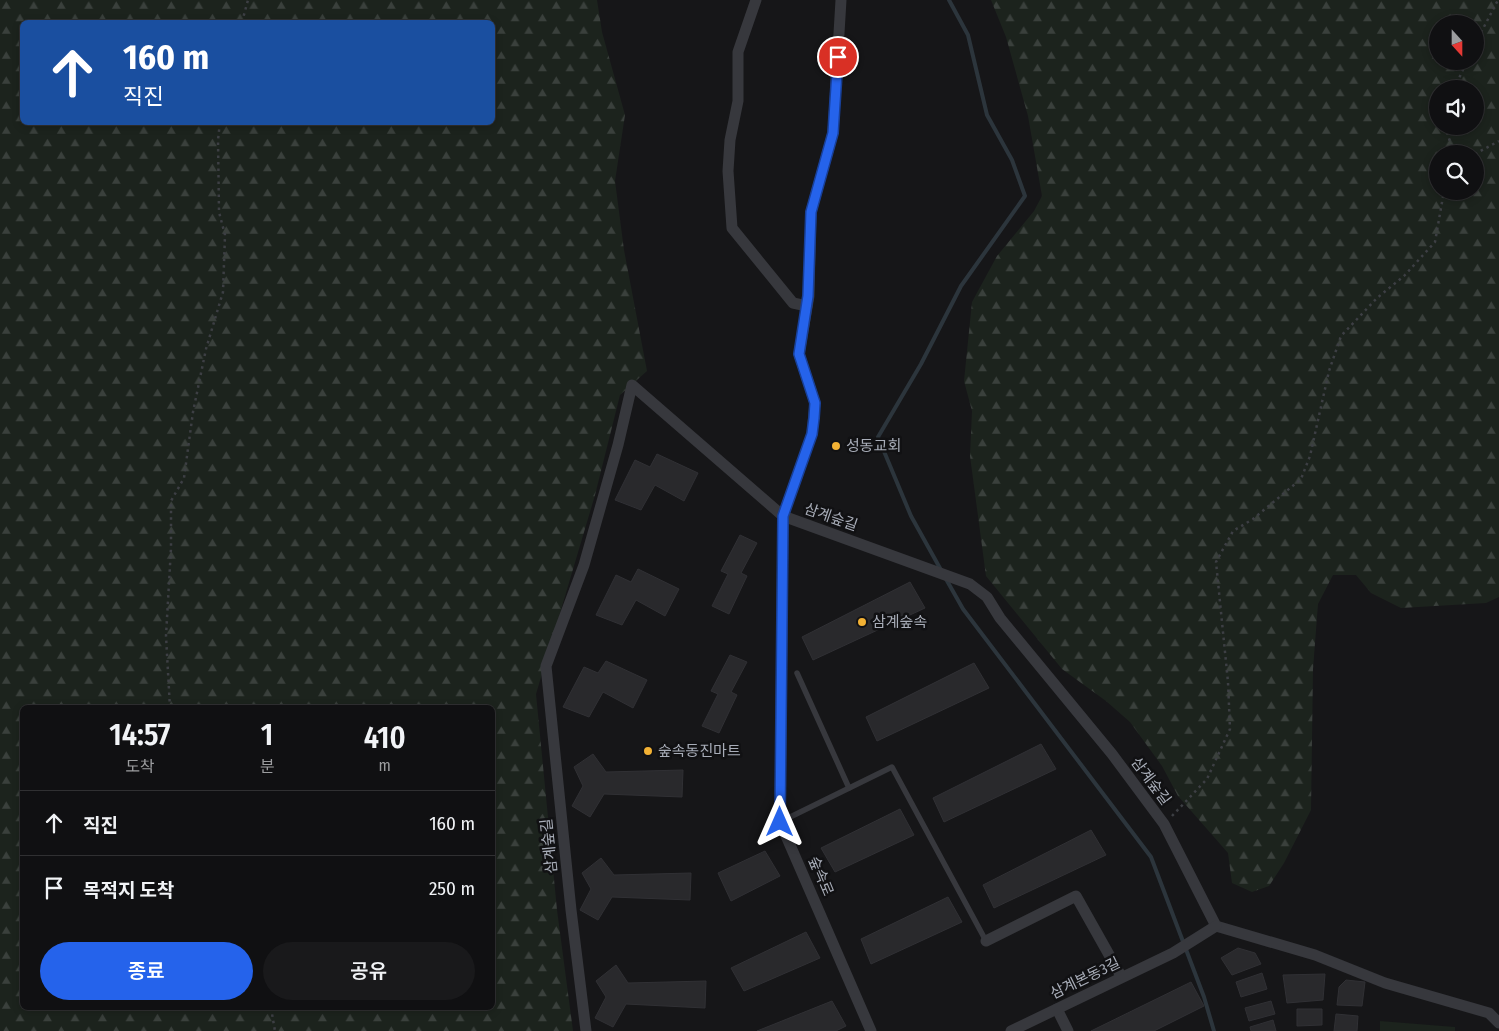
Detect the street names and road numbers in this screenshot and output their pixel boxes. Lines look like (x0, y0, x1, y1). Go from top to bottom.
street label: 삼계숲길 (802, 500, 860, 534)
street label: 삼계숲길 (1127, 754, 1175, 808)
street label: 삼계숲길 (537, 818, 561, 874)
street label: 숲속로 (805, 853, 837, 899)
street label: 삼계본동3길 (1047, 953, 1123, 1003)

